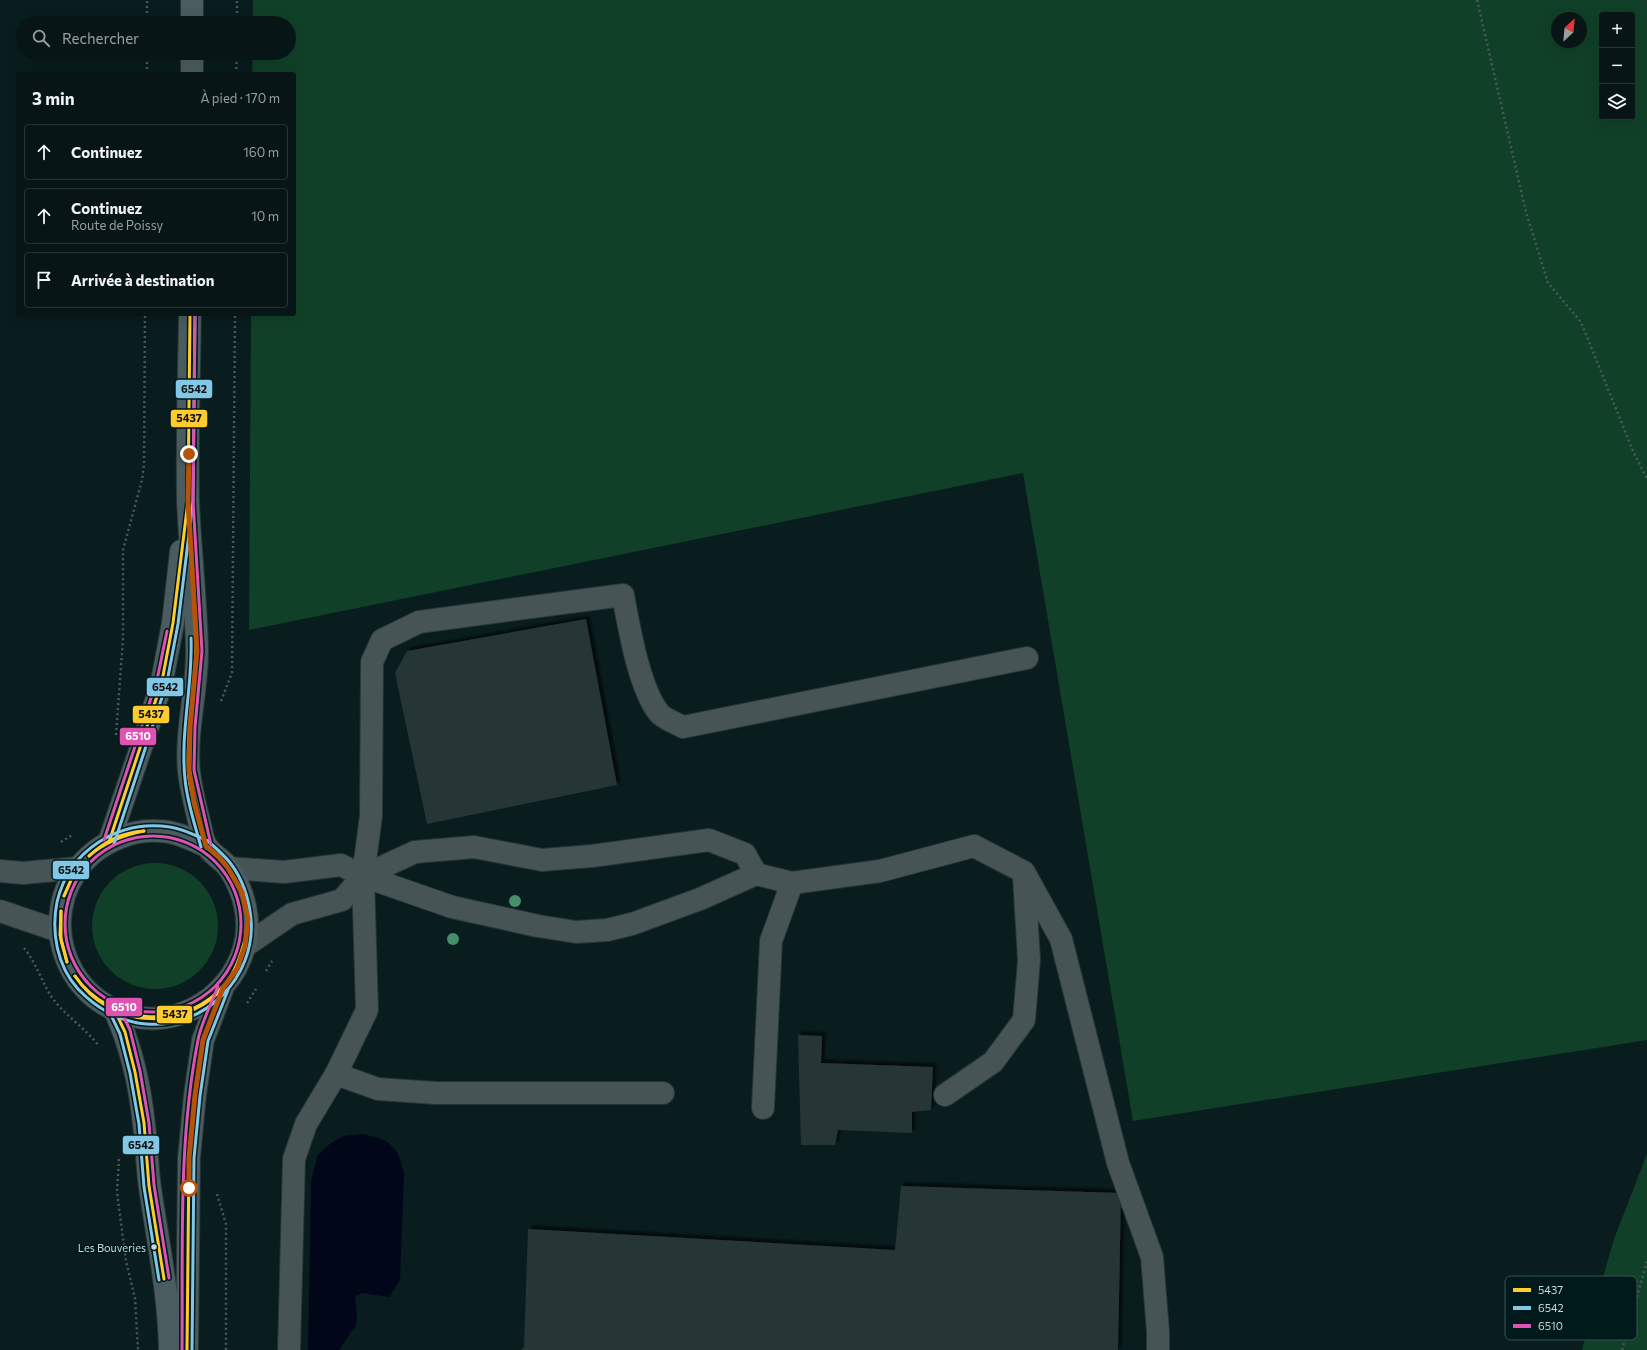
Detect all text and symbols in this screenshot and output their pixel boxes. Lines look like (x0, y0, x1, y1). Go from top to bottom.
north arrow (1551, 12, 1587, 48)
map controls (1599, 12, 1635, 120)
button: + (1599, 12, 1635, 48)
search box (16, 16, 296, 60)
icon: search (30, 27, 52, 49)
text: Rechercher (62, 29, 139, 47)
button: − (1599, 48, 1635, 84)
button: layers (1599, 84, 1635, 120)
text: 3 min (32, 88, 75, 109)
text: À pied · 170 m (200, 90, 280, 106)
icon: ahead (33, 141, 55, 163)
text: Continuez (71, 143, 142, 161)
text: 160 m (243, 144, 279, 160)
text: Continuez (71, 199, 142, 217)
icon: ahead (33, 205, 55, 227)
text: 10 m (251, 208, 279, 224)
text: Route de Poissy (71, 217, 163, 233)
icon: arrive (33, 269, 55, 291)
text: Arrivée à destination (71, 271, 214, 289)
line badge: 6542 (175, 379, 213, 399)
text: 6542 (181, 382, 207, 395)
line badge: 5437 (170, 409, 208, 428)
text: 5437 (176, 411, 202, 424)
route end (180, 445, 198, 463)
line badge: 6542 (146, 677, 184, 697)
text: 6542 (152, 680, 178, 693)
line badge: 5437 (132, 705, 170, 724)
text: 5437 (138, 707, 164, 720)
line badge: 6510 (119, 727, 157, 746)
text: 6510 (125, 729, 151, 742)
line badge: 6542 (52, 860, 90, 880)
text: 6542 (58, 863, 84, 876)
line badge: 6510 (105, 997, 143, 1017)
text: 6510 (111, 1000, 137, 1013)
line badge: 5437 (156, 1005, 193, 1024)
text: 5437 (162, 1007, 188, 1020)
line badge: 6542 (122, 1135, 160, 1155)
text: 6542 (128, 1138, 154, 1151)
route start (180, 1179, 198, 1197)
place label: Les Bouveries (78, 1241, 146, 1254)
marker: Les Bouveries (149, 1242, 159, 1252)
legend (1505, 1276, 1637, 1340)
text: 5437 (1538, 1283, 1563, 1296)
text: 6542 (1538, 1301, 1564, 1314)
text: 6510 (1538, 1319, 1563, 1332)

